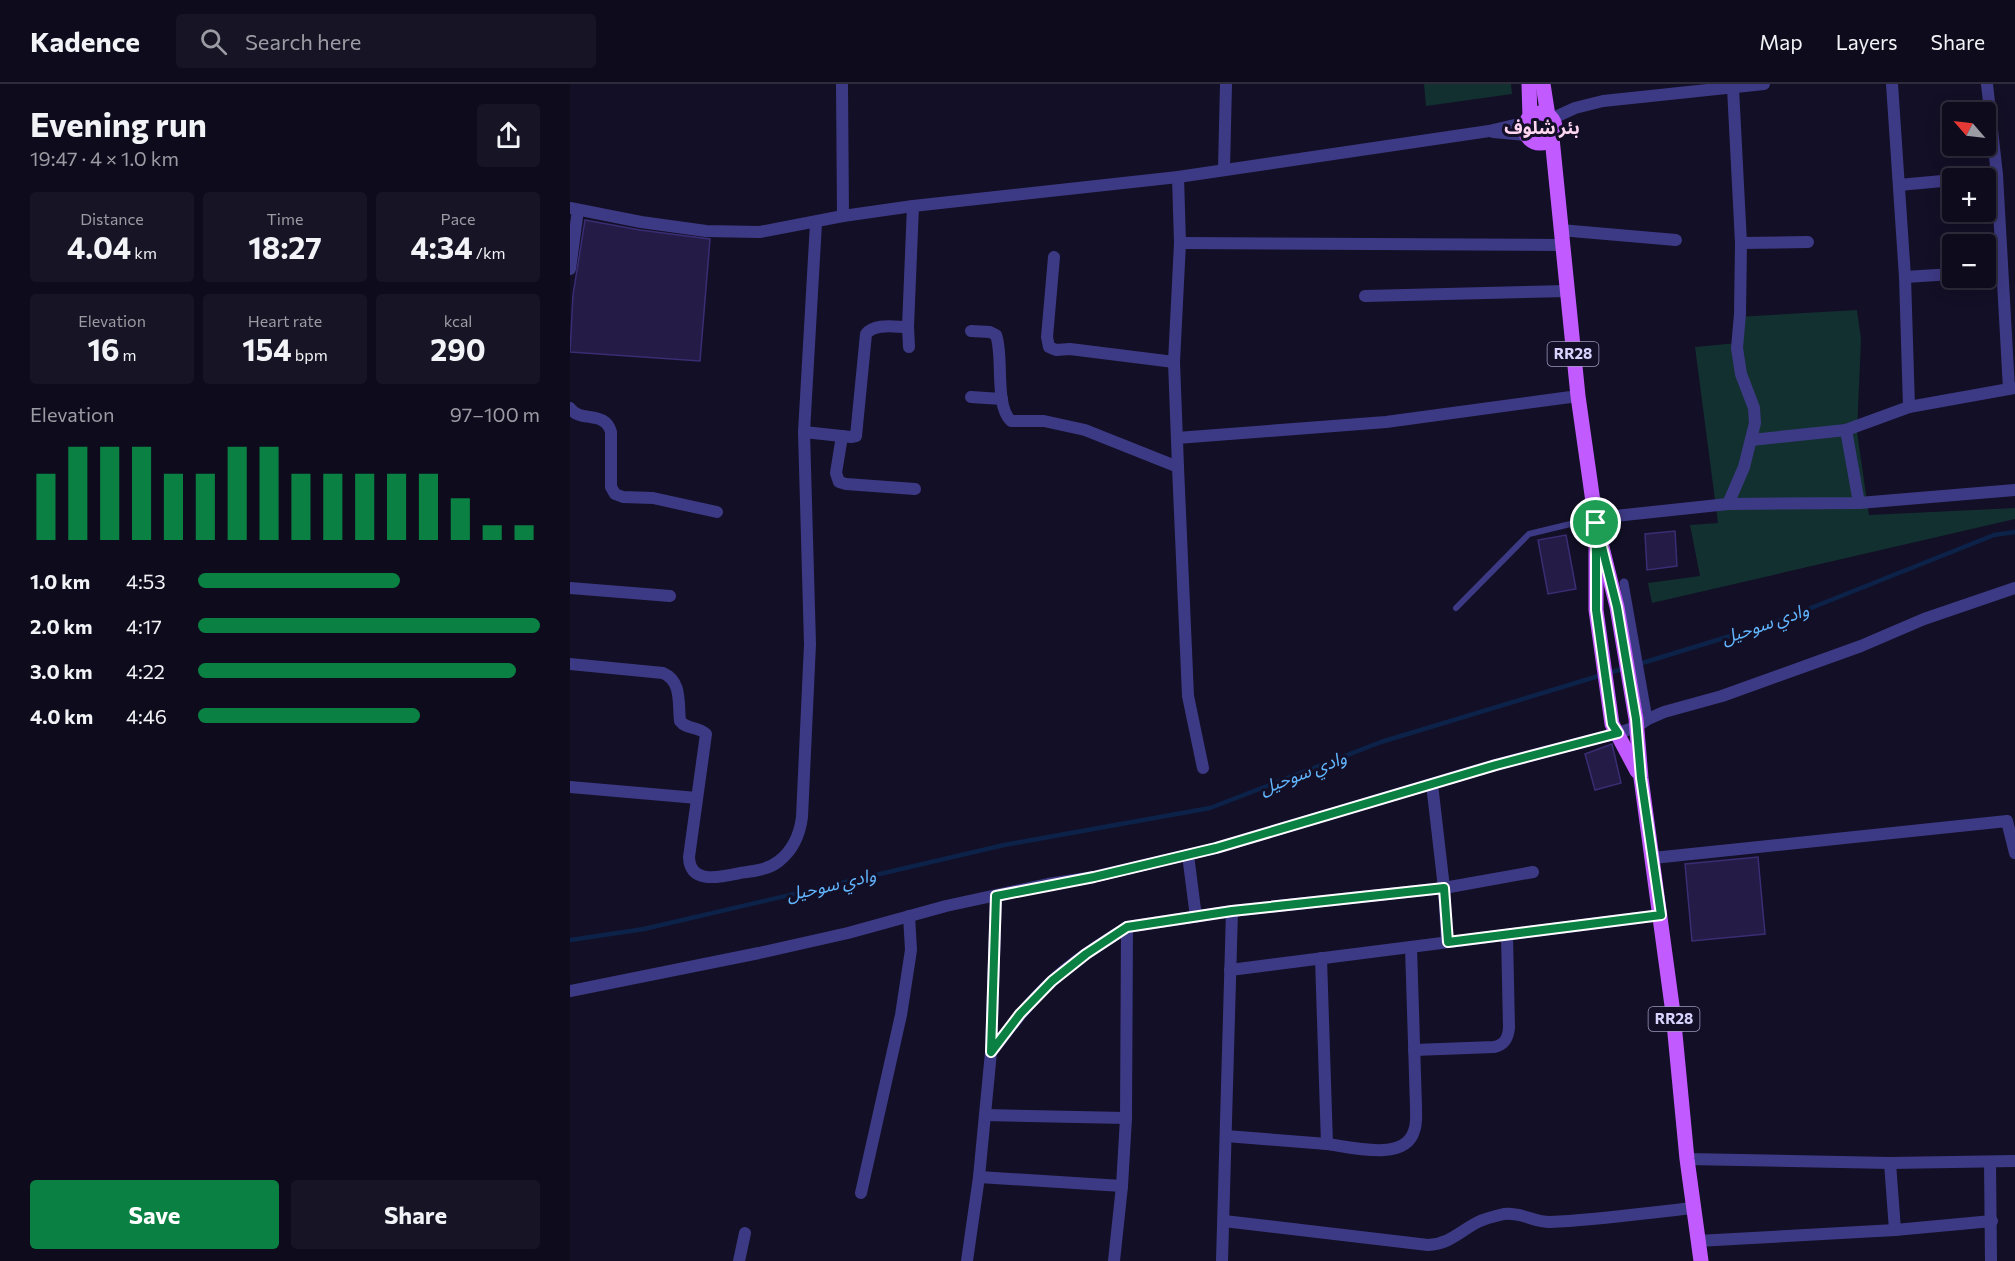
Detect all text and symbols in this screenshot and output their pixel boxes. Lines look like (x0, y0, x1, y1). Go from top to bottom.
search box (176, 14, 596, 68)
text: Kadence (30, 24, 140, 58)
icon: search (197, 25, 230, 58)
text: Search here (245, 28, 361, 55)
text: Map (1759, 29, 1803, 54)
text: Layers (1836, 29, 1898, 54)
text: Share (1931, 29, 1985, 54)
north arrow (1942, 102, 1996, 156)
map controls (1942, 102, 1996, 288)
text: Evening run (30, 103, 207, 144)
button: share (477, 104, 540, 167)
district label: بئر شلوف (1504, 116, 1580, 139)
text: 19:47 · 4 × 1.0 km (30, 146, 179, 170)
button: + (1942, 168, 1996, 222)
text: Distance (80, 209, 144, 228)
text: Time (267, 209, 303, 228)
text: Pace (441, 209, 475, 228)
text: 4.04 (67, 228, 131, 265)
text: 18:27 (248, 228, 322, 265)
text: 4:34 (410, 228, 473, 265)
button: − (1942, 234, 1996, 288)
text: km (131, 243, 157, 262)
text: /km (473, 243, 506, 262)
text: Elevation (78, 311, 146, 330)
text: Heart rate (248, 311, 322, 330)
text: kcal (444, 311, 472, 330)
text: 16 (87, 330, 120, 367)
text: 154 (242, 330, 292, 367)
text: 290 (430, 330, 486, 367)
road number: RR28 (1548, 342, 1598, 366)
text: m (120, 345, 137, 364)
text: bpm (292, 345, 328, 364)
text: Elevation (30, 402, 115, 426)
text: 97–100 m (450, 402, 540, 426)
pin (1570, 497, 1621, 548)
icon: arrive (1579, 506, 1612, 539)
text: 1.0 km (30, 569, 90, 593)
text: 4:53 (126, 569, 166, 593)
water label: وادي سوحيل (1718, 598, 1813, 652)
text: 2.0 km (30, 614, 92, 638)
text: 4:17 (126, 614, 162, 638)
text: 3.0 km (30, 659, 92, 683)
text: 4:22 (126, 659, 165, 683)
text: 4.0 km (30, 704, 93, 728)
text: 4:46 (126, 704, 167, 728)
water label: وادي سوحيل (1256, 745, 1351, 803)
water label: وادي سوحيل (784, 863, 879, 909)
road number: RR28 (1648, 1007, 1700, 1031)
button: Save (30, 1180, 279, 1249)
button: Share (291, 1180, 540, 1249)

